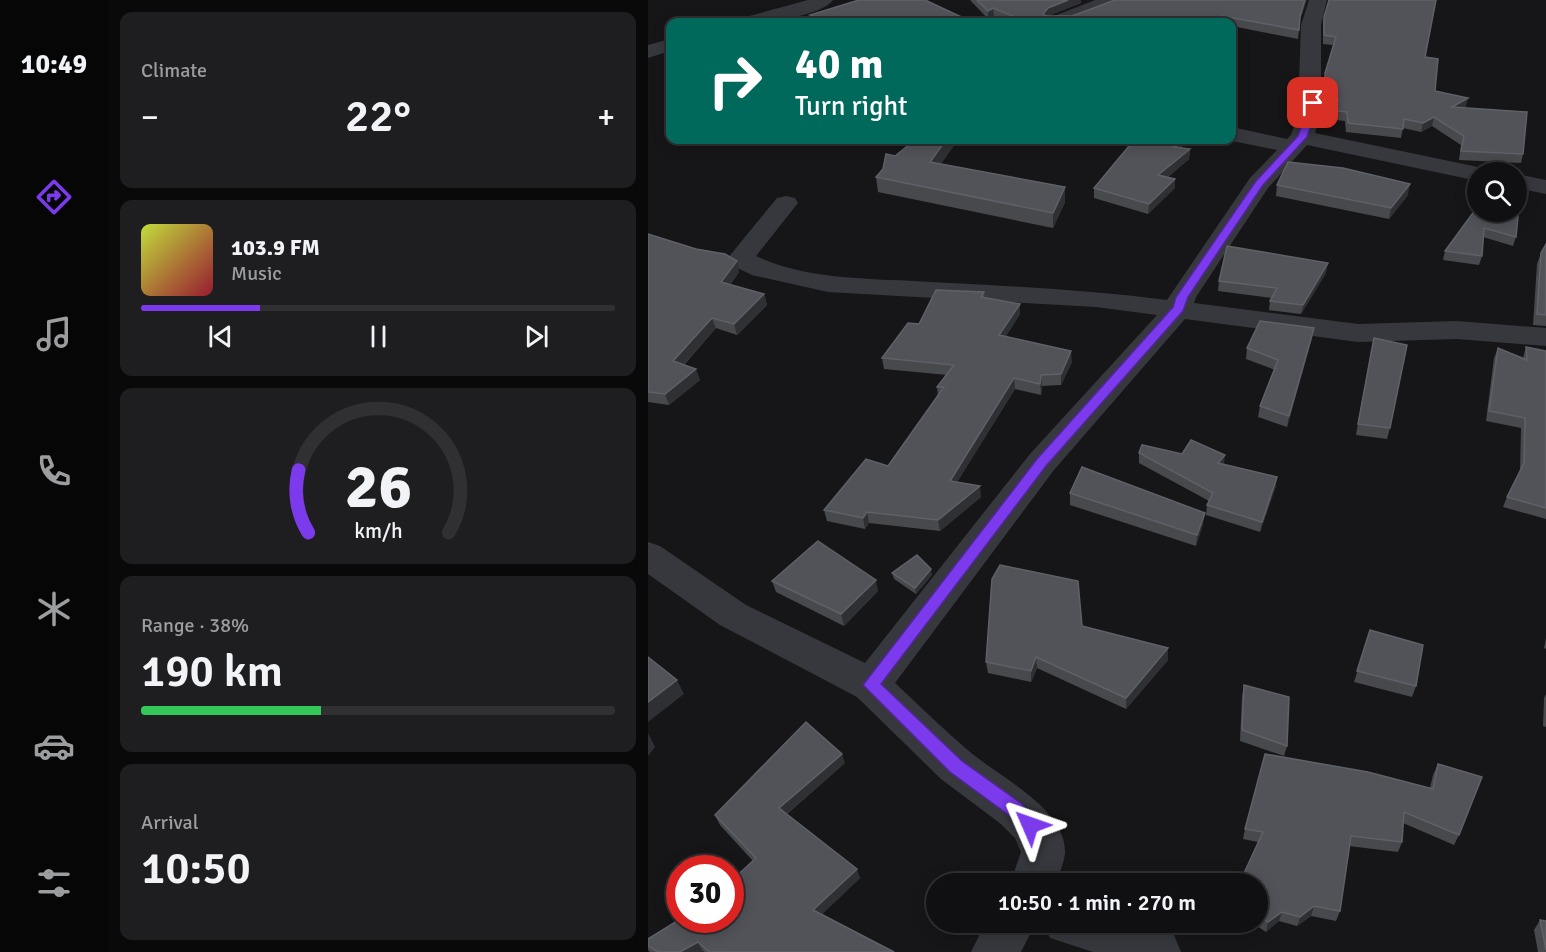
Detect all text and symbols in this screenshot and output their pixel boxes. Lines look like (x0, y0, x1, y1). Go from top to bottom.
text: 40 m (795, 39, 884, 90)
icon: right (696, 42, 774, 120)
text: 10:49 (21, 48, 87, 81)
text: Climate (141, 58, 207, 83)
pin (1287, 77, 1338, 128)
icon: arrive (1296, 86, 1329, 119)
text: 22° (345, 89, 411, 144)
text: Turn right (795, 90, 908, 123)
text: − (141, 97, 159, 138)
text: + (597, 97, 615, 138)
map controls (1467, 162, 1527, 222)
button: search (1467, 162, 1527, 222)
icon: directions (33, 176, 75, 218)
text: 103.9 FM (231, 234, 320, 261)
text: Music (231, 261, 282, 286)
icon: music (33, 313, 75, 355)
icon: previous (204, 320, 237, 353)
icon: pause (362, 320, 395, 353)
icon: next (520, 320, 553, 353)
text: 26 (344, 448, 412, 525)
icon: phone (33, 450, 75, 492)
text: km/h (354, 518, 402, 544)
icon: climate (33, 588, 75, 630)
text: Range · 38% (141, 613, 249, 638)
text: 190 km (141, 644, 283, 699)
icon: car (33, 725, 75, 767)
position arrow (998, 793, 1062, 857)
text: Arrival (141, 810, 199, 835)
text: 10:50 (141, 841, 251, 896)
speed limit sign: 30 (666, 855, 744, 933)
icon: filters (33, 862, 75, 904)
text: 10:50 · 1 min · 270 m (998, 889, 1196, 916)

